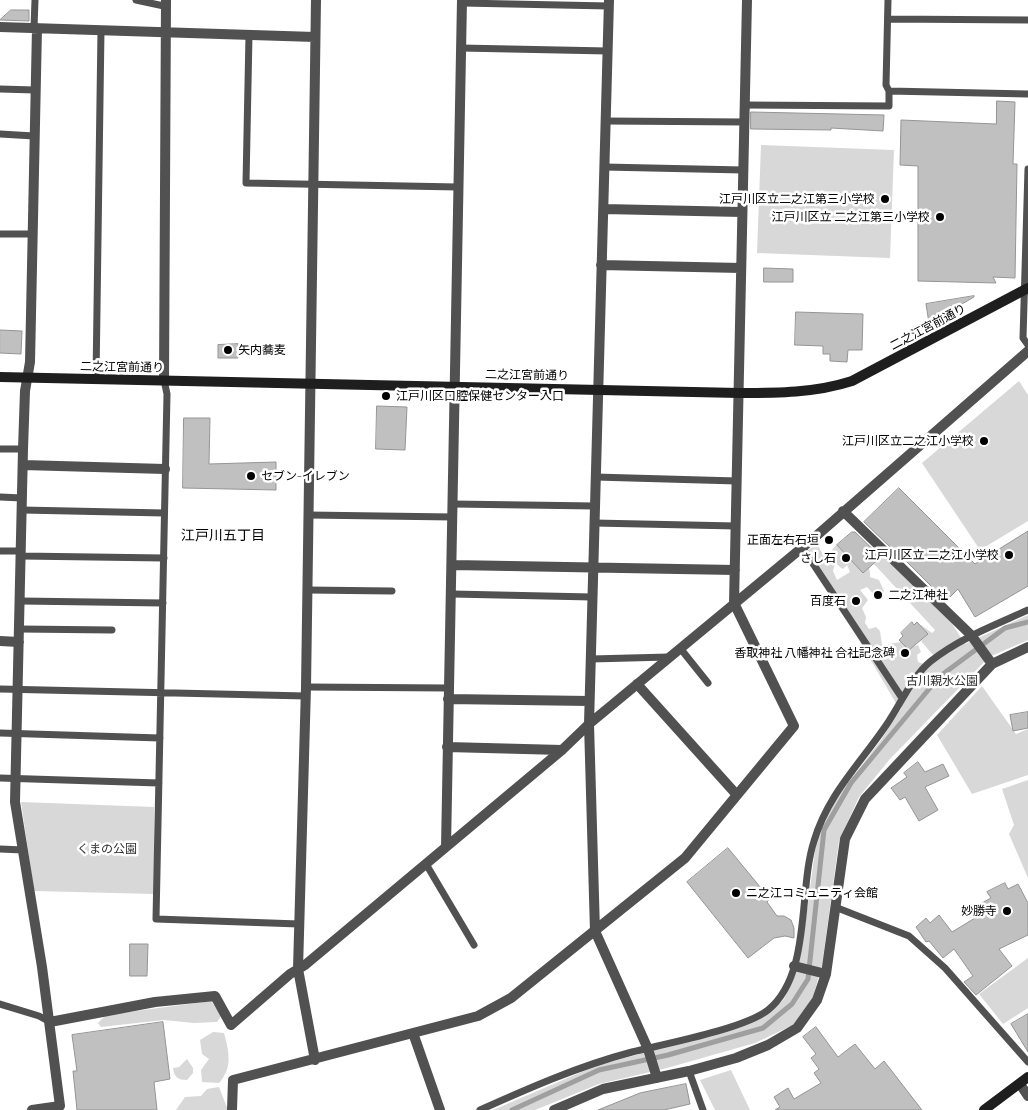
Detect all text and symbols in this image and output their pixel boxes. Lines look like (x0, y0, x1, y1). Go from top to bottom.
place label: 江戸川区立二之江第三小学校 (719, 192, 875, 206)
marker: 江戸川区立二之江第三小学校 (879, 193, 891, 205)
place label: 江戸川区立 二之江第三小学校 (772, 210, 930, 224)
marker: 江戸川区立 二之江第三小学校 (934, 211, 946, 223)
street label: 二之江宮前通り (888, 301, 968, 353)
place label: 矢内蕎麦 (238, 343, 286, 357)
marker: 矢内蕎麦 (222, 344, 234, 356)
street label: 二之江宮前通り (80, 359, 164, 375)
street label: 二之江宮前通り (485, 367, 569, 383)
place label: 江戸川区口腔保健センター入口 (396, 389, 564, 403)
marker: 江戸川区口腔保健センター入口 (380, 390, 392, 402)
place label: 江戸川区立二之江小学校 (842, 434, 974, 448)
marker: 江戸川区立二之江小学校 (978, 435, 990, 447)
place label: セブン-イレブン (261, 469, 350, 483)
marker: セブン-イレブン (245, 470, 257, 482)
district label: 江戸川五丁目 (181, 527, 265, 543)
place label: 正面左右石垣 (747, 533, 819, 547)
marker: 正面左右石垣 (823, 534, 835, 546)
place label: 江戸川区立 二之江小学校 (865, 548, 999, 562)
marker: 江戸川区立 二之江小学校 (1003, 549, 1015, 561)
place label: さし石 (800, 551, 836, 565)
marker: さし石 (840, 552, 852, 564)
place label: 二之江神社 (888, 588, 948, 602)
marker: 二之江神社 (872, 589, 884, 601)
place label: 百度石 (810, 594, 846, 608)
marker: 百度石 (850, 595, 862, 607)
place label: 香取神社 八幡神社 合社記念碑 (734, 646, 895, 660)
marker: 香取神社 八幡神社 合社記念碑 (899, 647, 911, 659)
park label: 古川親水公園 (906, 674, 978, 688)
park label: くまの公園 (77, 842, 137, 856)
place label: ニ之江コミュニティ会館 (746, 886, 878, 900)
marker: ニ之江コミュニティ会館 (730, 887, 742, 899)
place label: 妙勝寺 (961, 904, 997, 918)
marker: 妙勝寺 (1001, 905, 1013, 917)

